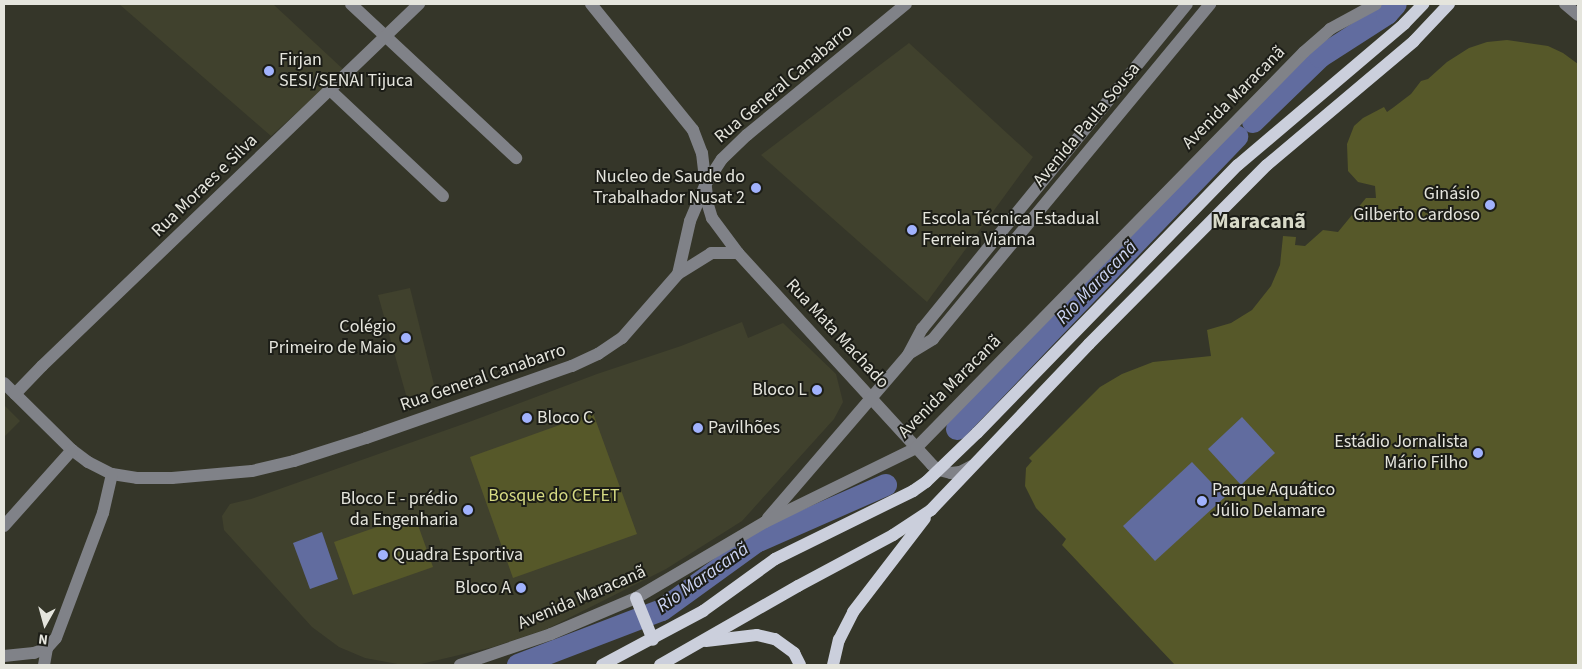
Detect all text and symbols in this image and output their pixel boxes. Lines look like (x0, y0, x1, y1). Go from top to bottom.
street label: Rua General Canabarro (711, 20, 857, 148)
street label: Avenida Maracanã (1178, 42, 1290, 154)
place label: Firjan SESI/SENAI Tijuca (279, 50, 413, 92)
street label: Avenida Paula Sousa (1029, 59, 1145, 191)
marker: Firjan SESI/SENAI Tijuca (263, 65, 275, 77)
street label: Rua Moraes e Silva (148, 130, 262, 242)
place label: Nucleo de Saude do Trabalhador Nusat 2 (593, 167, 745, 210)
marker: Nucleo de Saude do Trabalhador Nusat 2 (749, 181, 763, 195)
place label: Ginásio Gilberto Cardoso (1353, 184, 1480, 226)
marker: Ginásio Gilberto Cardoso (1484, 199, 1496, 211)
place label: Escola Técnica Estadual Ferreira Vianna (922, 209, 1099, 252)
district label: Maracanã (1212, 209, 1306, 235)
marker: Escola Técnica Estadual Ferreira Vianna (906, 224, 918, 236)
water label: Rio Maracanã (1052, 237, 1142, 329)
street label: Rua Mata Machado (781, 275, 893, 393)
place label: Colégio Primeiro de Maio (269, 317, 396, 359)
street label: Avenida Maracanã (894, 331, 1006, 443)
marker: Colégio Primeiro de Maio (400, 332, 412, 344)
street label: Rua General Canabarro (397, 340, 569, 416)
place label: Bloco L (752, 379, 807, 401)
marker: Bloco L (811, 384, 823, 396)
place label: Bloco C (537, 407, 593, 429)
marker: Bloco C (521, 412, 533, 424)
place label: Pavilhões (708, 417, 780, 439)
marker: Pavilhões (692, 422, 704, 434)
place label: Estádio Jornalista Mário Filho (1334, 432, 1468, 474)
marker: Estádio Jornalista Mário Filho (1472, 447, 1484, 459)
place label: Parque Aquático Júlio Delamare (1212, 480, 1335, 522)
park label: Bosque do CEFET (488, 485, 620, 507)
place label: Bloco E - prédio da Engenharia (340, 489, 458, 532)
marker: Parque Aquático Júlio Delamare (1196, 495, 1208, 507)
marker: Bloco E - prédio da Engenharia (462, 504, 474, 516)
water label: Rio Maracanã (653, 538, 753, 618)
place label: Quadra Esportiva (393, 544, 523, 566)
marker: Quadra Esportiva (377, 549, 389, 561)
street label: Avenida Maracanã (515, 561, 649, 635)
place label: Bloco A (455, 577, 511, 599)
marker: Bloco A (515, 582, 527, 594)
north arrow (20, 599, 70, 649)
text: N (37, 628, 49, 649)

